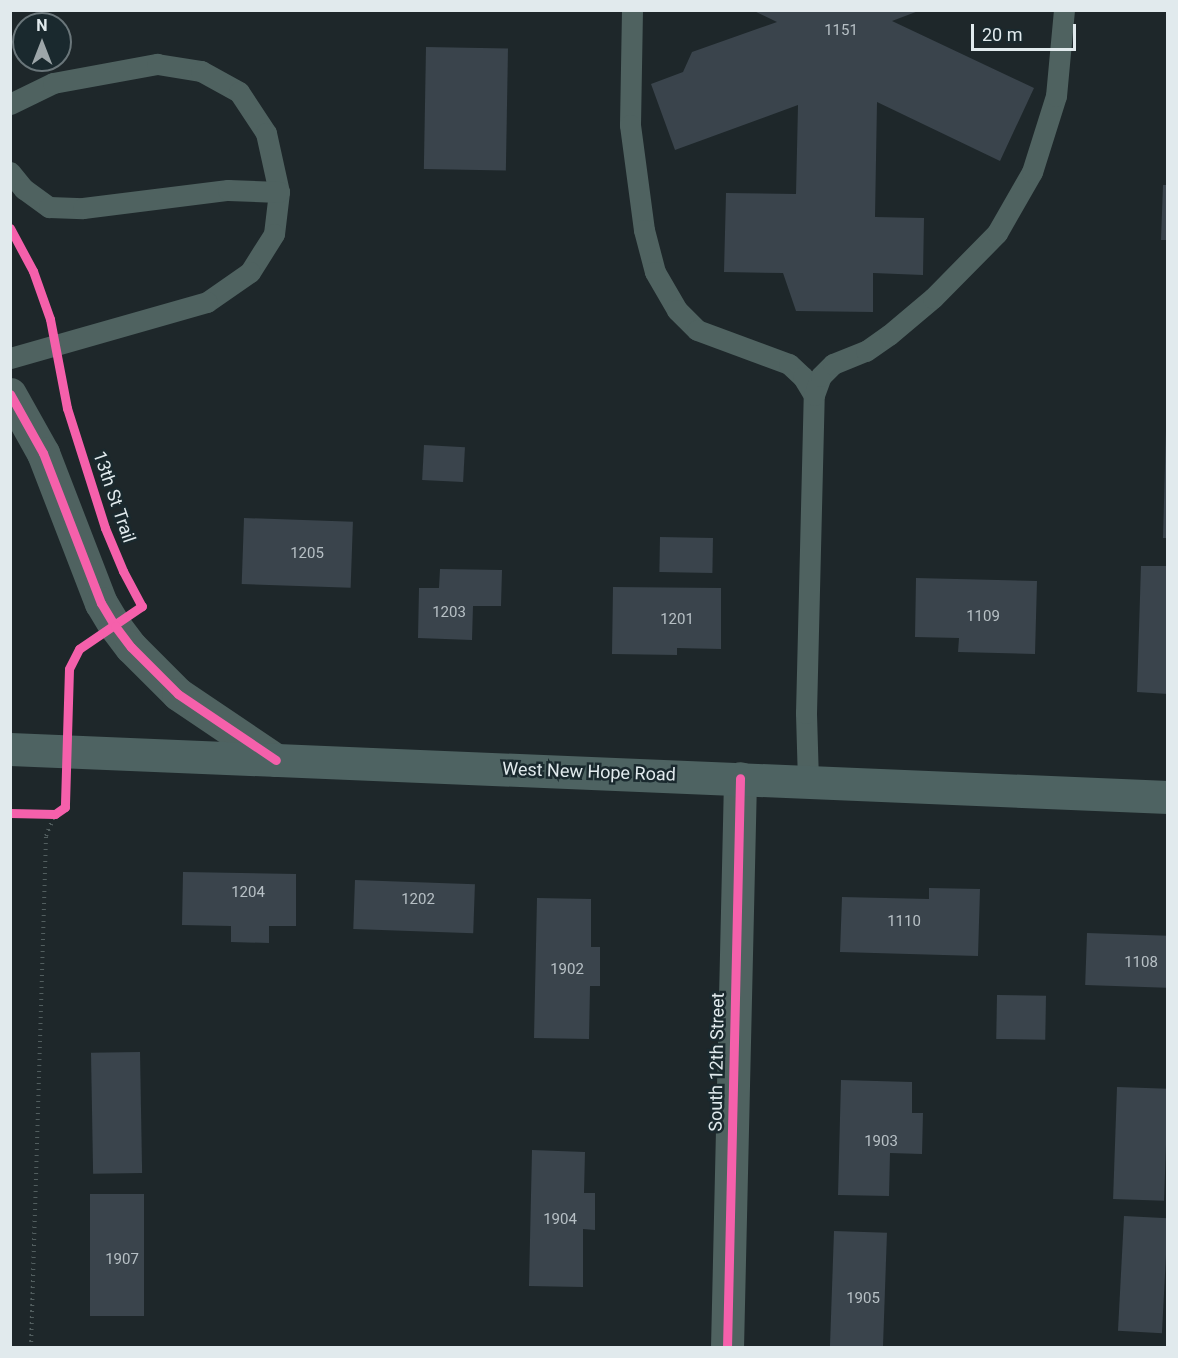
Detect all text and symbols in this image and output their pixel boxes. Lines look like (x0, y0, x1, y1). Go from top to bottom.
north arrow (12, 12, 72, 72)
scale bar (974, 12, 1079, 50)
text: N (36, 16, 48, 35)
house number: 1151 (824, 22, 858, 40)
text: 20 m (982, 24, 1022, 45)
street label: 13th St Trail (88, 448, 140, 546)
house number: 1205 (290, 545, 324, 563)
house number: 1203 (432, 604, 466, 622)
house number: 1109 (966, 608, 1000, 626)
house number: 1201 (660, 611, 694, 629)
street label: West New Hope Road (502, 758, 676, 786)
house number: 1204 (231, 884, 265, 902)
house number: 1202 (401, 891, 435, 909)
house number: 1110 (887, 913, 921, 931)
house number: 1108 (1124, 954, 1158, 972)
house number: 1902 (550, 961, 584, 979)
street label: South 12th Street (705, 992, 729, 1132)
house number: 1903 (864, 1133, 898, 1151)
house number: 1904 (543, 1211, 577, 1229)
house number: 1907 (105, 1251, 139, 1269)
house number: 1905 (846, 1290, 880, 1308)

